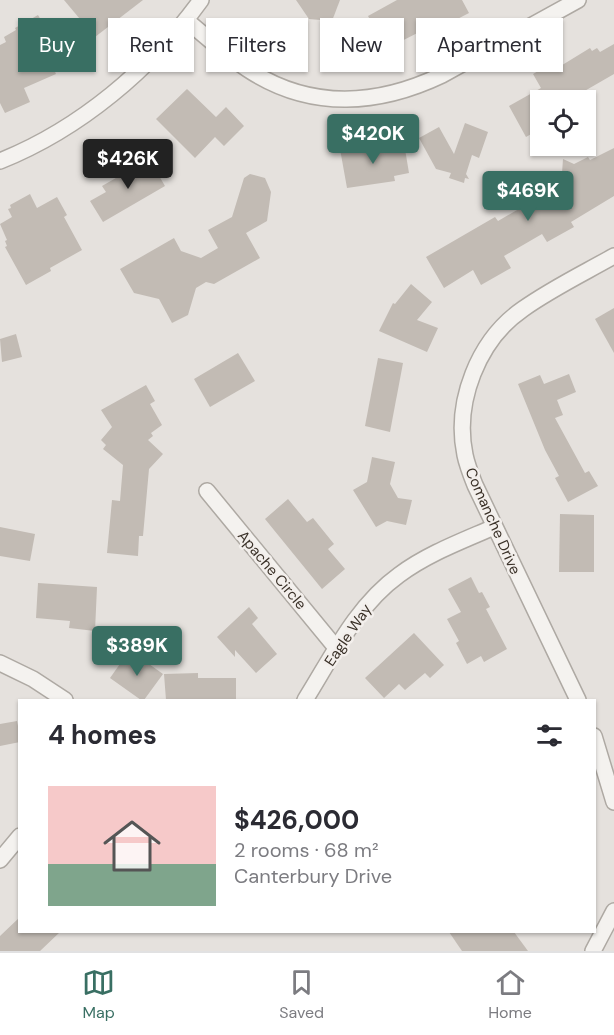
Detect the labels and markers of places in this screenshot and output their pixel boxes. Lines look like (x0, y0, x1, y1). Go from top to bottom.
pin: $420K (331, 114, 415, 165)
pin: $426K (86, 139, 170, 190)
pin: $469K (486, 171, 570, 222)
pin: $389K (95, 626, 179, 677)

